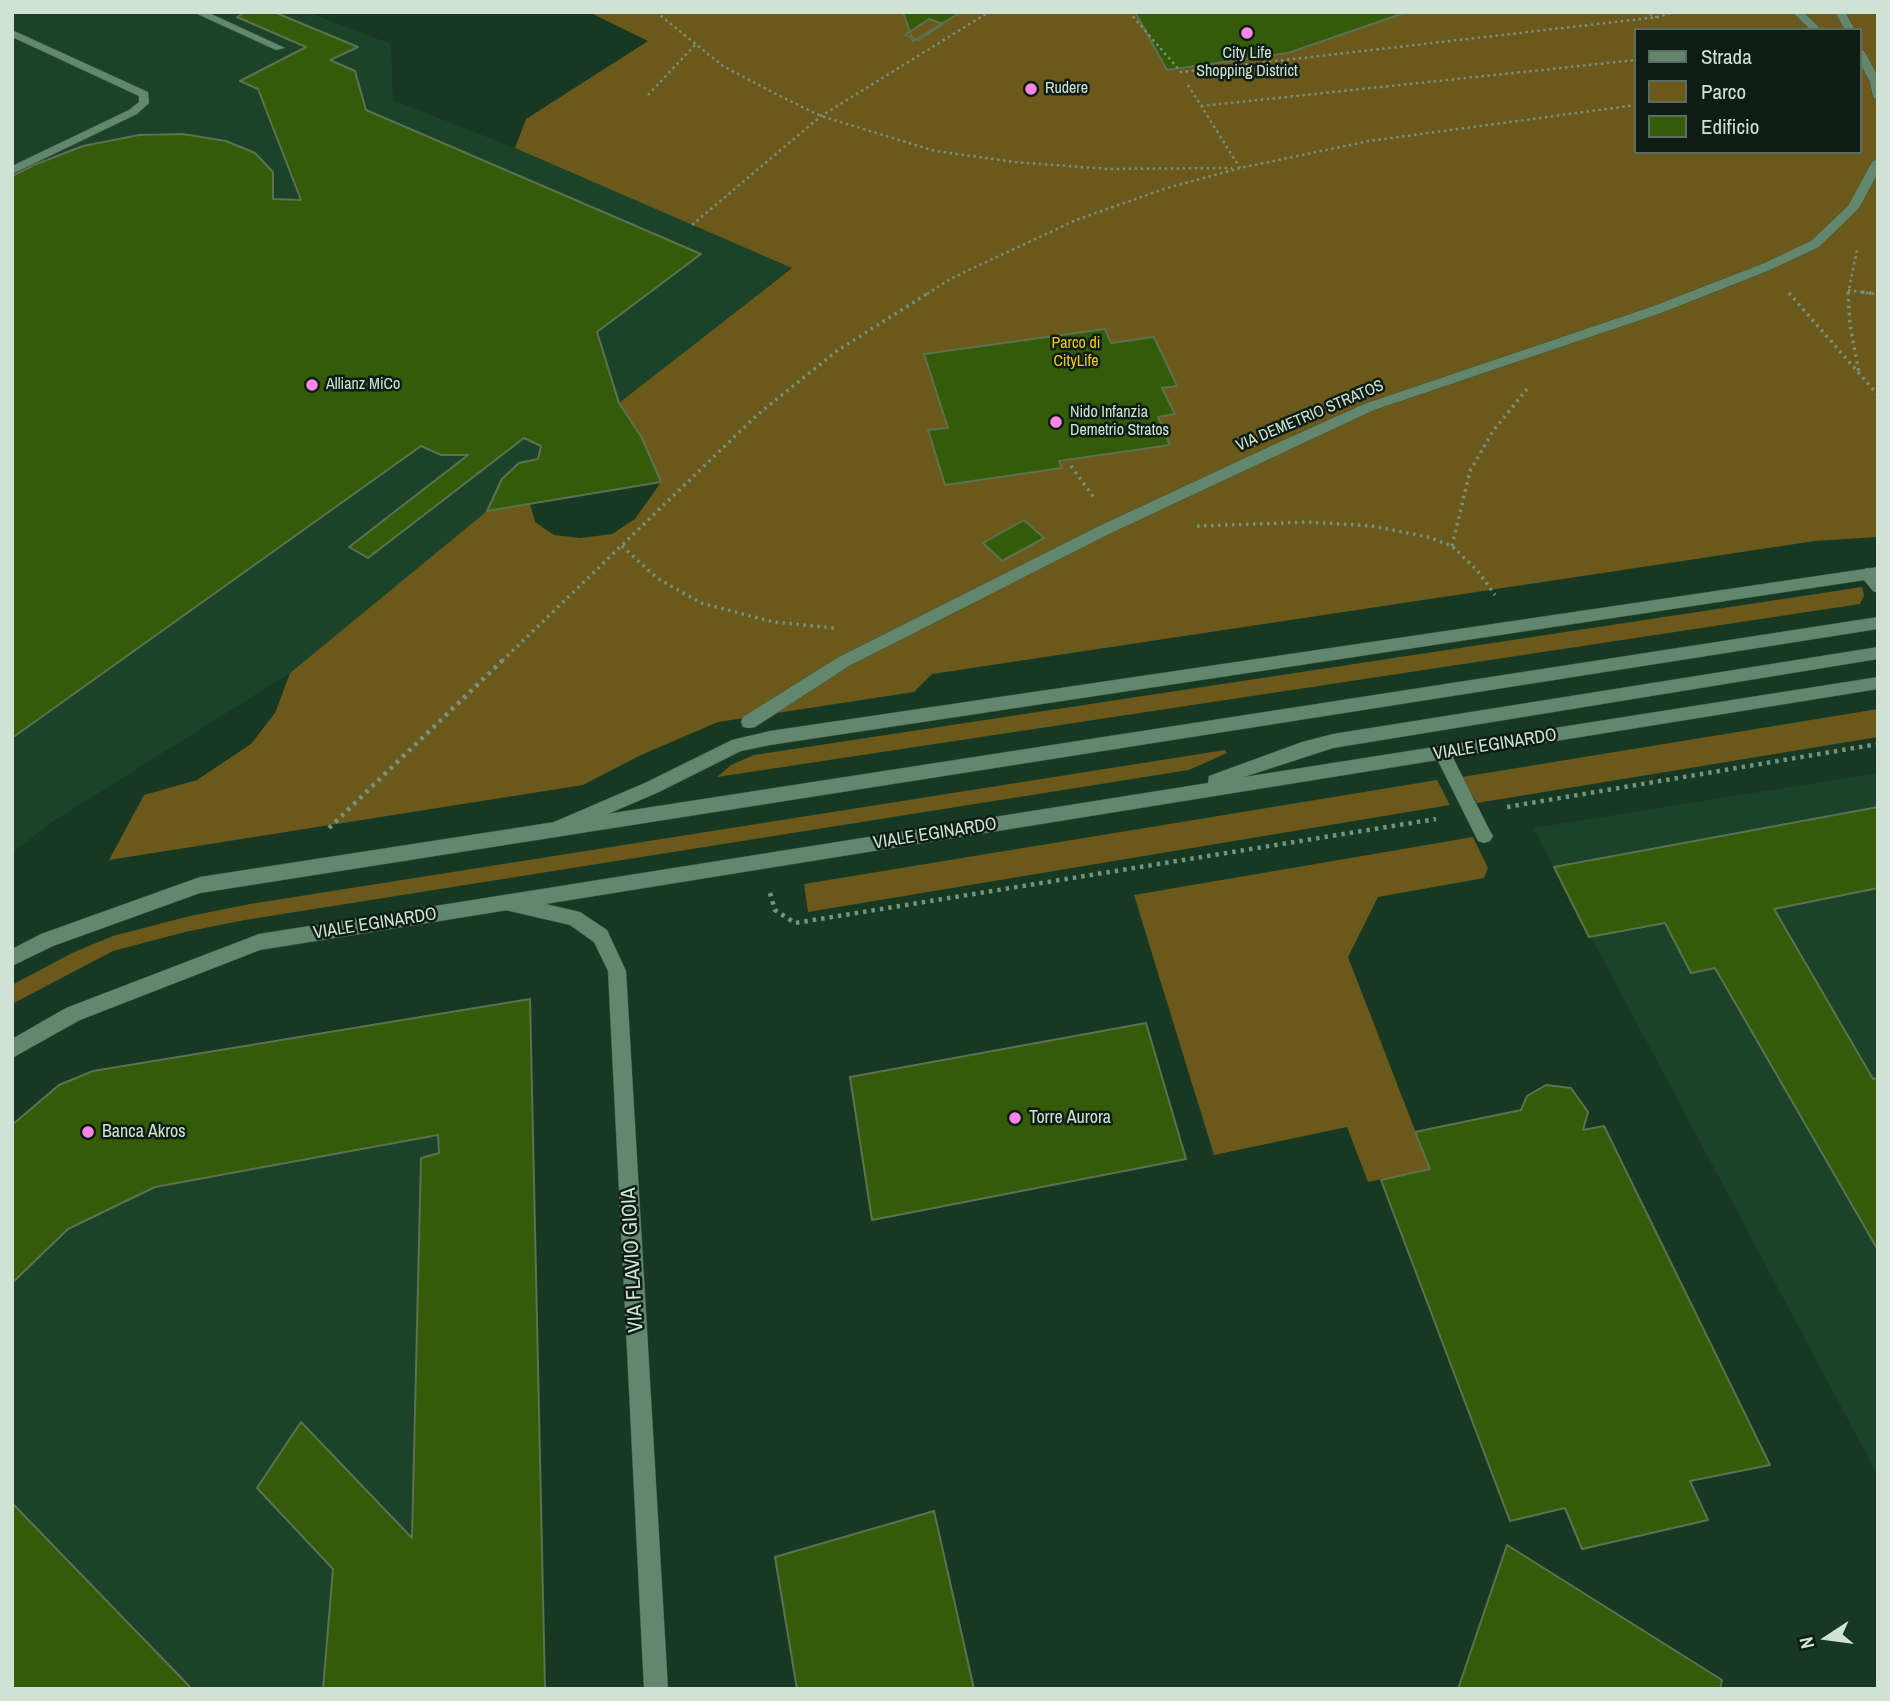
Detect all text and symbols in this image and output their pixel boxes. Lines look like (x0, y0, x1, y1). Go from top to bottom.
marker: City Life Shopping District (1239, 25, 1255, 41)
legend (1634, 28, 1862, 154)
text: Strada (1701, 42, 1752, 71)
place label: City Life Shopping District (1196, 44, 1298, 82)
text: Parco (1701, 77, 1746, 106)
place label: Rudere (1045, 79, 1088, 99)
marker: Rudere (1023, 81, 1039, 97)
text: Edificio (1701, 112, 1759, 141)
park label: Parco di CityLife (1052, 334, 1100, 372)
place label: Allianz MiCo (326, 375, 400, 395)
street label: VIA DEMETRIO STRATOS (1233, 376, 1387, 456)
marker: Allianz MiCo (304, 377, 320, 393)
place label: Nido Infanzia Demetrio Stratos (1070, 403, 1169, 441)
marker: Nido Infanzia Demetrio Stratos (1048, 414, 1064, 430)
street label: VIALE EGINARDO (1432, 725, 1558, 765)
street label: VIALE EGINARDO (872, 814, 998, 854)
street label: VIALE EGINARDO (312, 904, 438, 944)
place label: Torre Aurora (1029, 1107, 1111, 1129)
marker: Torre Aurora (1007, 1110, 1023, 1126)
place label: Banca Akros (102, 1121, 186, 1143)
marker: Banca Akros (80, 1124, 96, 1140)
street label: VIA FLAVIO GIOIA (617, 1187, 649, 1333)
north arrow (1792, 1603, 1862, 1673)
text: N (1793, 1634, 1820, 1651)

